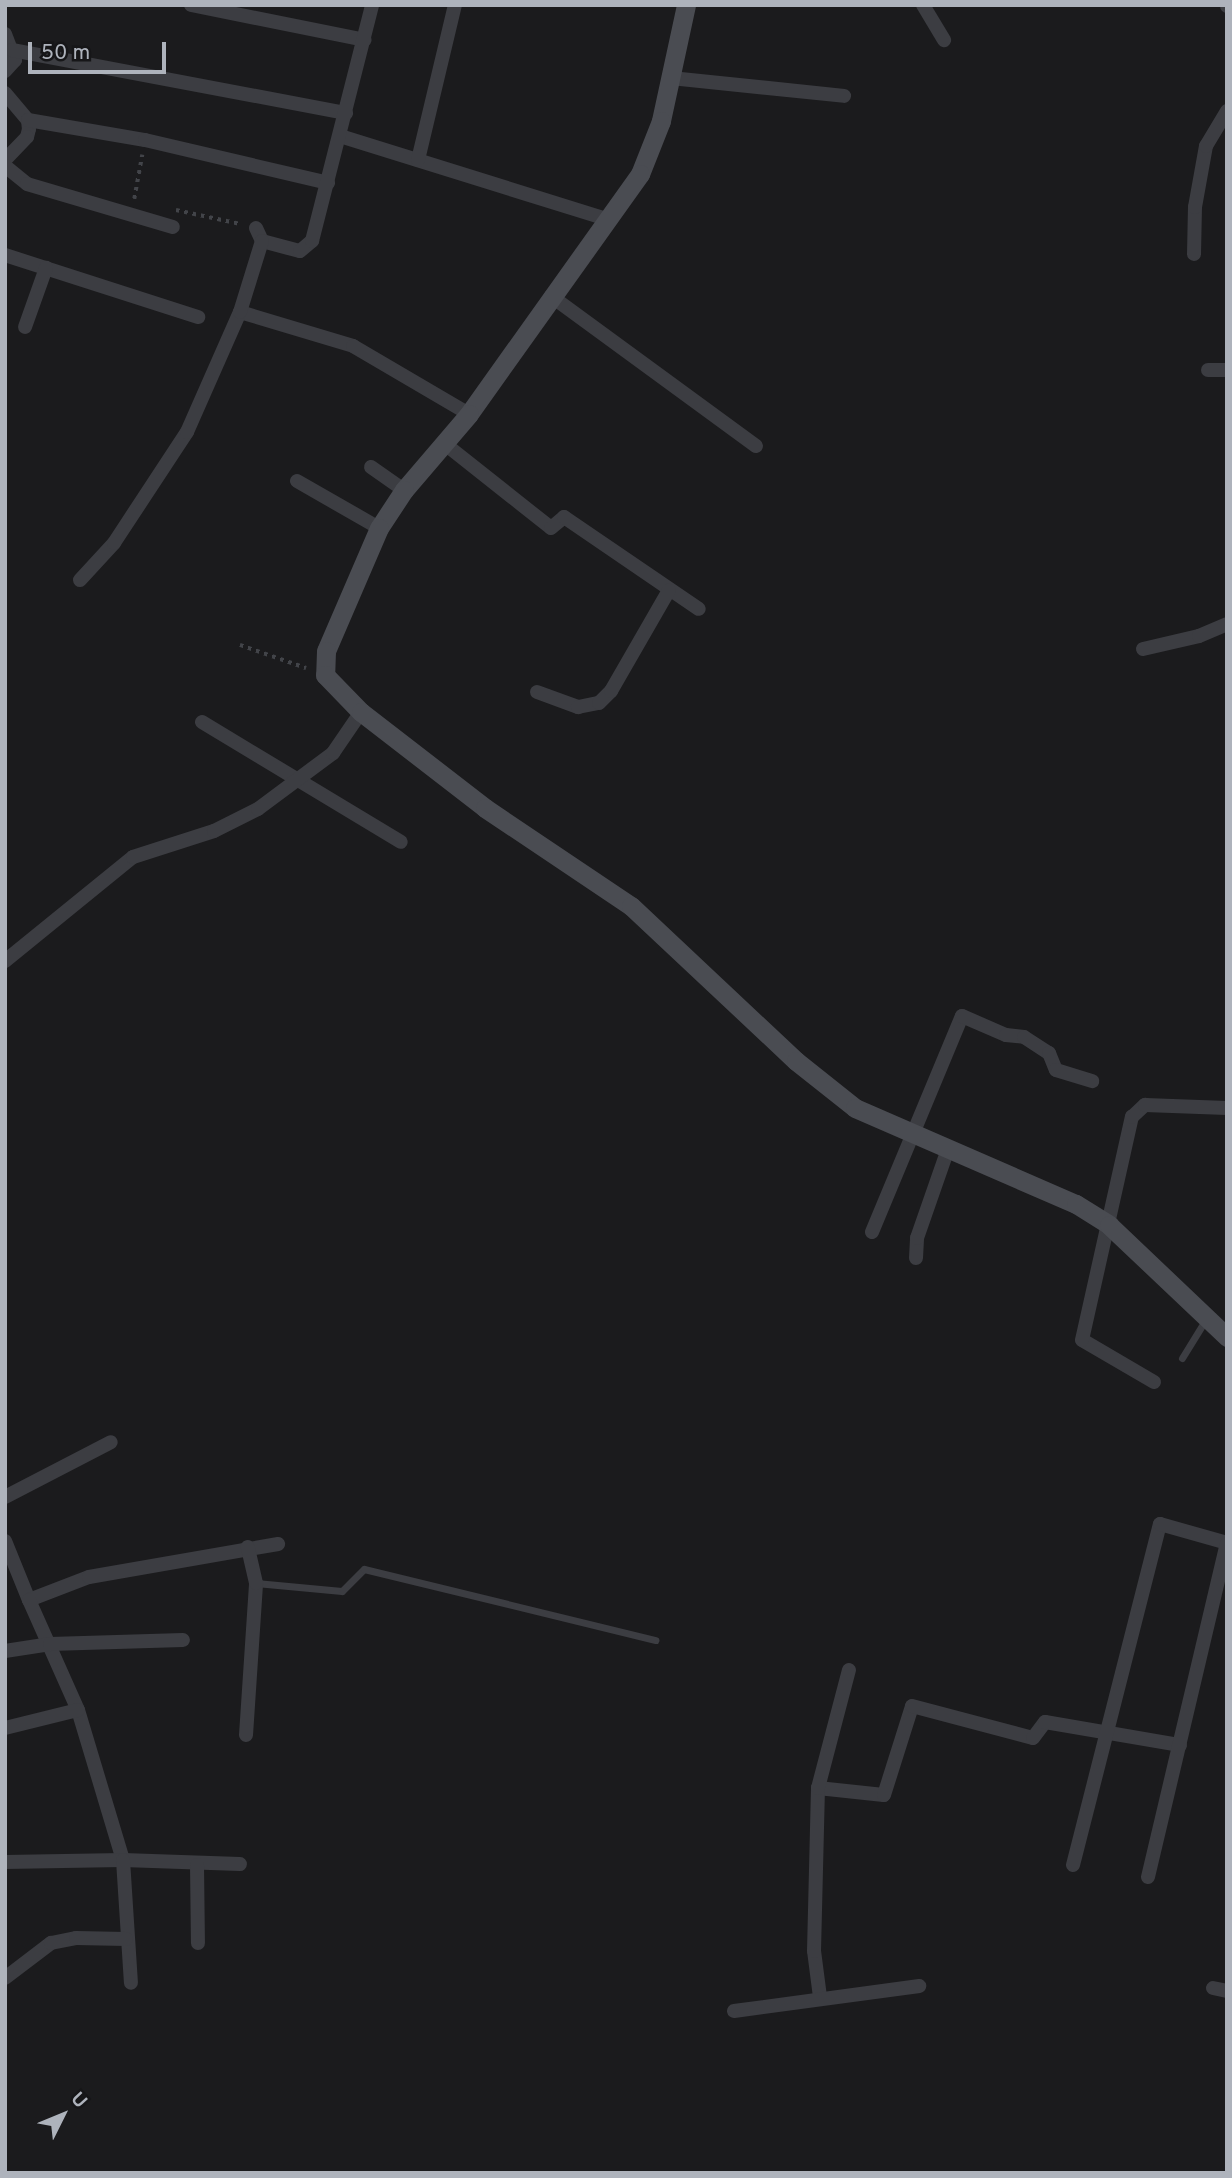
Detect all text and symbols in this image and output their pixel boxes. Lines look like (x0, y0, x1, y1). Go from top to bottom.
scale bar (32, 28, 170, 72)
text: 50 m (41, 40, 90, 67)
north arrow (28, 2080, 98, 2150)
text: U (65, 2088, 92, 2114)

